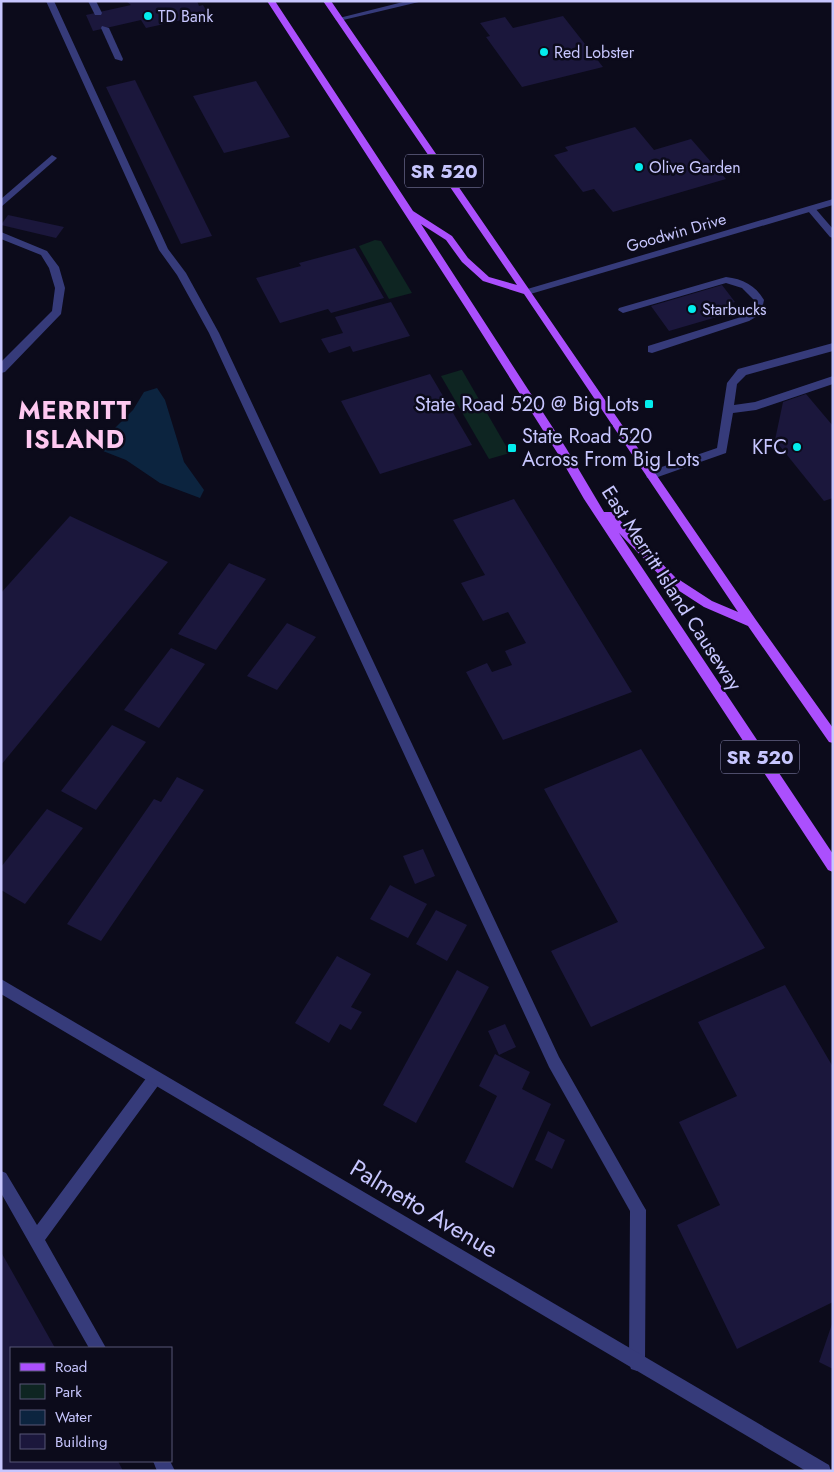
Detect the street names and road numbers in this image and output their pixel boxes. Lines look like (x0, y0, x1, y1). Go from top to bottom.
road number: SR 520 (405, 154, 483, 188)
street label: Goodwin Drive (624, 207, 729, 258)
street label: East Merritt Island Causeway (594, 480, 749, 697)
road number: SR 520 (721, 740, 799, 774)
street label: Palmetto Avenue (344, 1151, 505, 1267)

